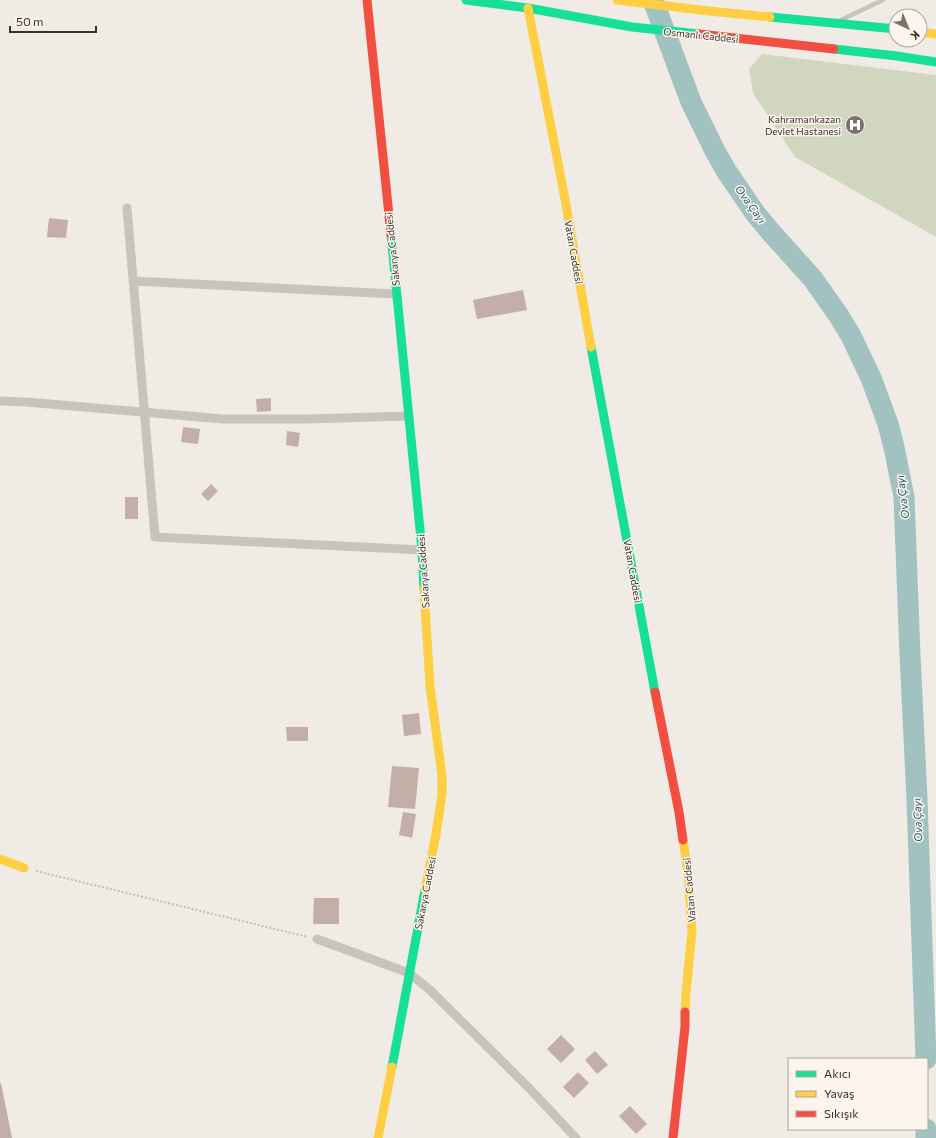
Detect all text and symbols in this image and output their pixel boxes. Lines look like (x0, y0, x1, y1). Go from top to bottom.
scale bar (10, 8, 96, 34)
north arrow (888, 8, 928, 48)
text: 50 m (16, 14, 44, 28)
street label: Osmanlı Caddesi (663, 25, 739, 45)
text: K (908, 28, 923, 43)
place label: Kahramankazan Devlet Hastanesi (765, 113, 841, 137)
hospital icon: Kahramankazan Devlet Hastanesi (844, 114, 866, 136)
water label: Ova Çayı (733, 182, 769, 226)
street label: Sakarya Caddesi (382, 212, 402, 286)
street label: Vatan Caddesi (562, 219, 586, 285)
water label: Ova Çayı (893, 474, 911, 520)
street label: Sakarya Caddesi (414, 534, 432, 608)
street label: Vatan Caddesi (621, 538, 645, 604)
water label: Ova Çayı (910, 798, 924, 842)
street label: Sakarya Caddesi (412, 856, 438, 930)
street label: Vatan Caddesi (680, 857, 698, 923)
legend (788, 1058, 928, 1130)
text: Akıcı (824, 1066, 851, 1080)
text: Yavaş (824, 1086, 855, 1100)
text: Sıkışık (824, 1106, 859, 1120)

